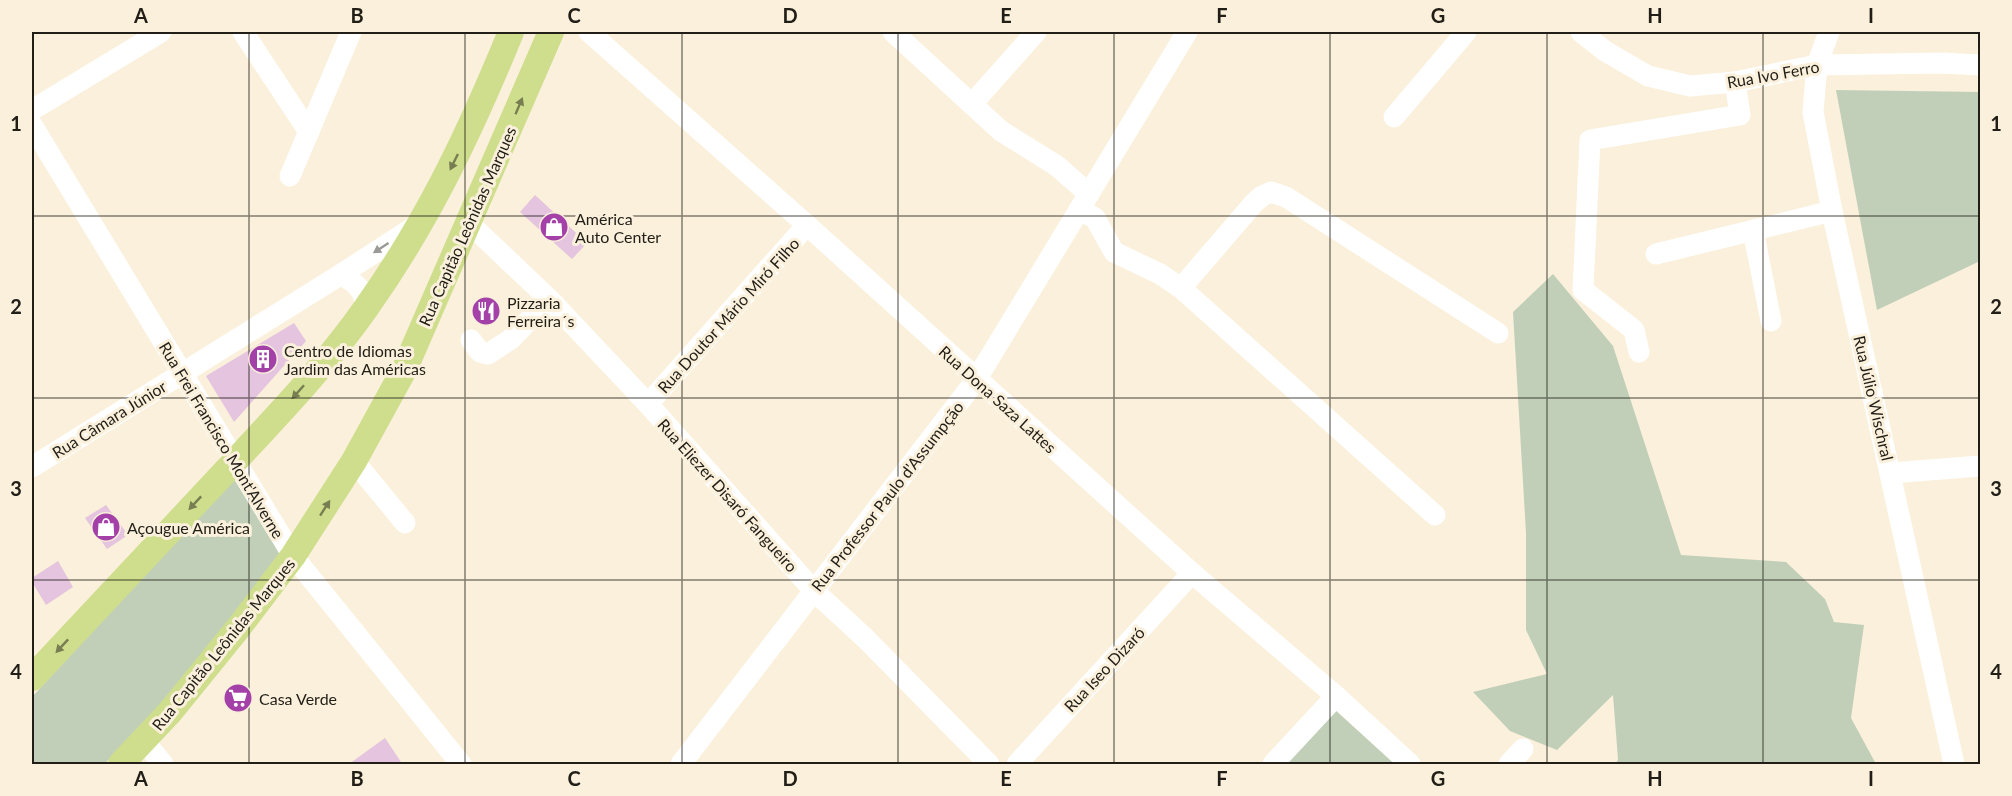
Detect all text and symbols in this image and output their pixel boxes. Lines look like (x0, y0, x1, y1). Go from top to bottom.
text: A (133, 3, 148, 27)
text: B (350, 3, 364, 27)
text: C (567, 3, 581, 27)
text: D (782, 3, 798, 27)
text: E (1000, 3, 1012, 27)
text: F (1216, 3, 1228, 27)
text: G (1431, 3, 1445, 27)
text: H (1647, 3, 1663, 27)
text: I (1868, 3, 1874, 27)
street label: Rua Ivo Ferro (1725, 57, 1821, 91)
one-way arrow (515, 97, 525, 115)
text: 1 (10, 111, 22, 135)
text: 1 (1990, 111, 2002, 135)
street label: Rua Capitão Leônidas Marques (414, 123, 520, 329)
one-way arrow (449, 154, 459, 171)
place label: América Auto Center (575, 209, 661, 246)
shop icon: América Auto Center (538, 211, 570, 243)
street label: Rua Doutor Mário Miró Filho (653, 233, 803, 397)
one-way arrow (374, 242, 390, 254)
place label: Pizzaria Ferreira´s (507, 293, 574, 330)
text: 2 (10, 294, 22, 318)
text: 2 (1990, 294, 2002, 318)
restaurant icon: Pizzaria Ferreira´s (470, 295, 502, 327)
street label: Rua Júlio Wischral (1850, 334, 1898, 462)
street label: Rua Frei Francisco Mont'Alverne (156, 338, 288, 542)
place label: Centro de Idiomas Jardim das Américas (284, 341, 426, 378)
street label: Rua Dona Saza Lattes (936, 341, 1060, 457)
building icon: Centro de Idiomas Jardim das Américas (247, 343, 279, 375)
street label: Rua Câmara Júnior (48, 376, 170, 462)
one-way arrow (291, 385, 305, 400)
street label: Rua Professor Paulo d'Assumpção (807, 397, 967, 595)
street label: Rua Eliezer Disaró Fangueiro (654, 415, 802, 575)
text: 3 (10, 476, 22, 500)
text: 3 (1990, 476, 2002, 500)
one-way arrow (188, 496, 202, 511)
one-way arrow (319, 500, 331, 516)
shop icon: Açougue América (90, 511, 122, 543)
place label: Açougue América (127, 518, 250, 537)
street label: Rua Capitão Leônidas Marques (148, 554, 298, 734)
street label: Rua Iseo Dizaró (1060, 623, 1148, 715)
one-way arrow (56, 638, 69, 653)
text: 4 (10, 659, 22, 683)
text: 4 (1990, 659, 2002, 683)
supermarket icon: Casa Verde (222, 682, 254, 714)
place label: Casa Verde (259, 689, 337, 708)
text: A (133, 766, 148, 790)
text: B (350, 766, 364, 790)
text: C (567, 766, 581, 790)
text: D (782, 766, 798, 790)
text: E (1000, 766, 1012, 790)
text: F (1216, 766, 1228, 790)
text: G (1431, 766, 1445, 790)
text: H (1647, 766, 1663, 790)
text: I (1868, 766, 1874, 790)

